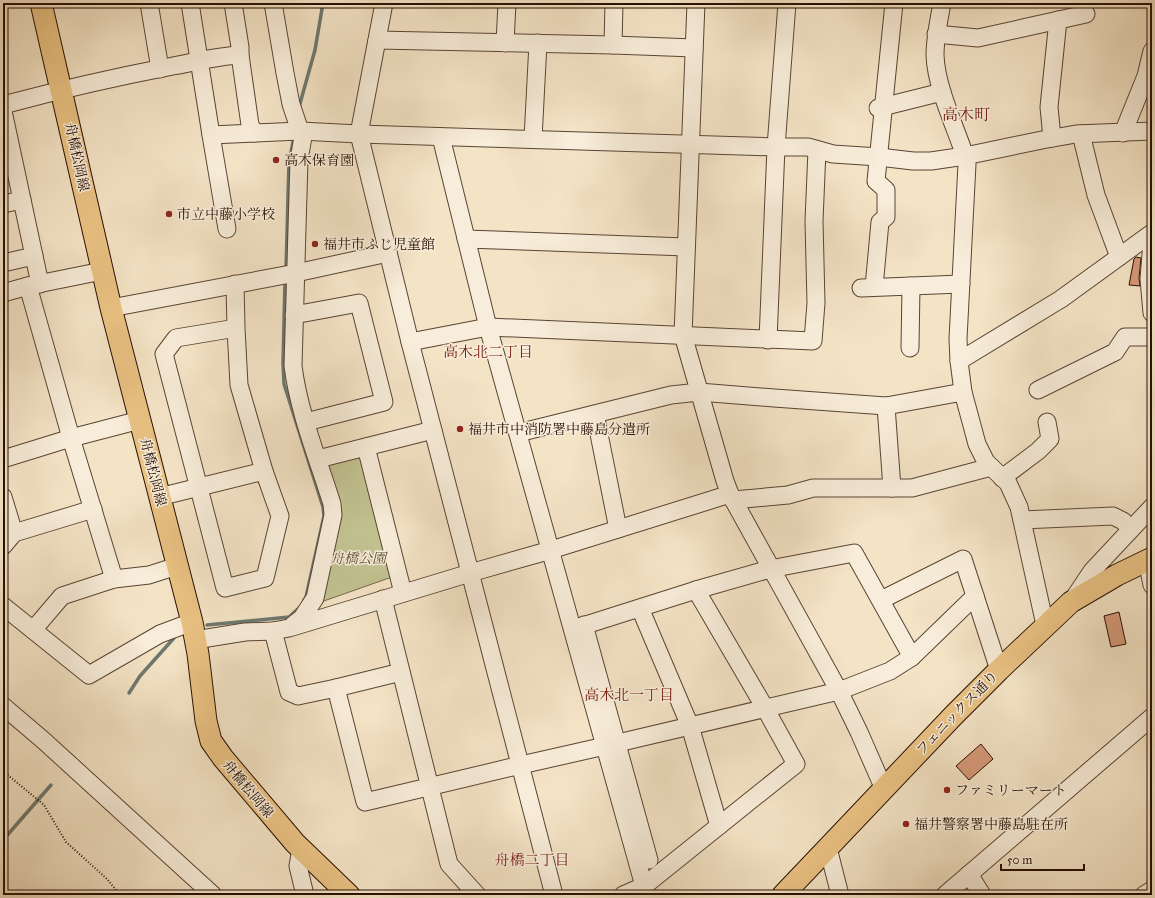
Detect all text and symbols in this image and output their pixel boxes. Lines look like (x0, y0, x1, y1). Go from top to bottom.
district label: 高木町 (942, 105, 990, 124)
street label: 舟橋松岡線 (61, 121, 93, 193)
place label: 高木保育園 (284, 152, 354, 169)
marker: 高木保育園 (271, 155, 281, 165)
place label: 市立中藤小学校 (177, 206, 275, 223)
marker: 市立中藤小学校 (164, 209, 174, 219)
place label: 福井市ふじ児童館 (323, 236, 435, 253)
marker: 福井市ふじ児童館 (310, 239, 320, 249)
district label: 高木北二丁目 (443, 343, 533, 361)
place label: 福井市中消防署中藤島分遣所 (468, 421, 650, 438)
marker: 福井市中消防署中藤島分遣所 (455, 424, 465, 434)
street label: 舟橋松岡線 (136, 436, 170, 508)
park label: 舟橋公園 (330, 550, 388, 567)
street label: フェニックス通り (912, 667, 1002, 759)
district label: 高木北一丁目 (584, 686, 674, 704)
street label: 舟橋松岡線 (219, 757, 277, 821)
place label: ファミリーマート (955, 782, 1067, 799)
marker: ファミリーマート (942, 785, 952, 795)
place label: 福井警察署中藤島駐在所 (914, 816, 1068, 833)
marker: 福井警察署中藤島駐在所 (901, 819, 911, 829)
scale bar (1001, 846, 1084, 872)
district label: 舟橋二丁目 (494, 851, 570, 869)
text: 50 m (1007, 853, 1032, 867)

